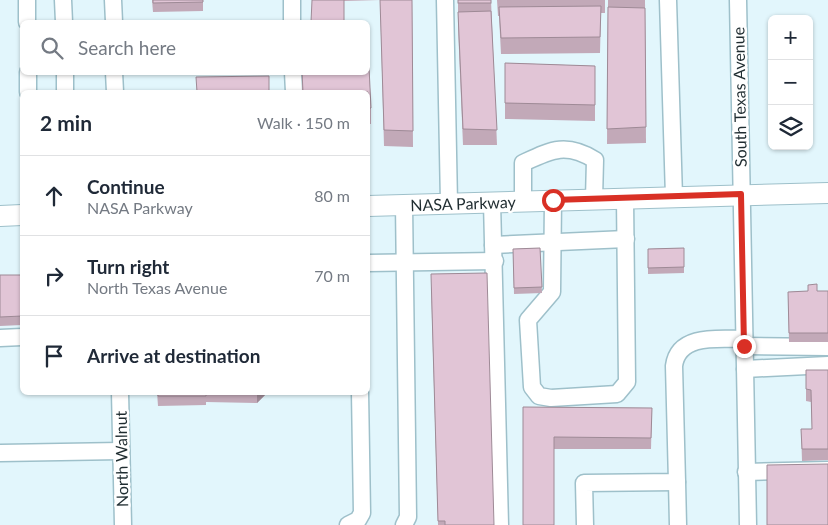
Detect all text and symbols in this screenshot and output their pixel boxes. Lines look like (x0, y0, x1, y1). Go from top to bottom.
map controls (768, 15, 813, 150)
button: + (768, 15, 813, 60)
search box (20, 20, 370, 75)
street label: South Texas Avenue (728, 27, 750, 167)
icon: search (38, 34, 66, 62)
text: Search here (78, 36, 176, 59)
button: − (768, 60, 813, 105)
button: layers (768, 105, 813, 150)
text: 2 min (40, 110, 92, 135)
text: Walk · 150 m (257, 113, 350, 132)
text: Continue (87, 175, 165, 198)
icon: ahead (40, 182, 68, 210)
text: 80 m (314, 186, 350, 205)
route start (542, 189, 565, 212)
street label: NASA Parkway (410, 192, 517, 214)
text: NASA Parkway (87, 198, 193, 217)
text: Turn right (87, 255, 169, 278)
icon: right (40, 262, 68, 290)
text: 70 m (314, 266, 350, 285)
text: North Texas Avenue (87, 278, 227, 297)
route end (733, 335, 756, 358)
icon: arrive (40, 342, 68, 370)
text: Arrive at destination (87, 344, 260, 367)
street label: North Walnut (111, 410, 131, 507)

